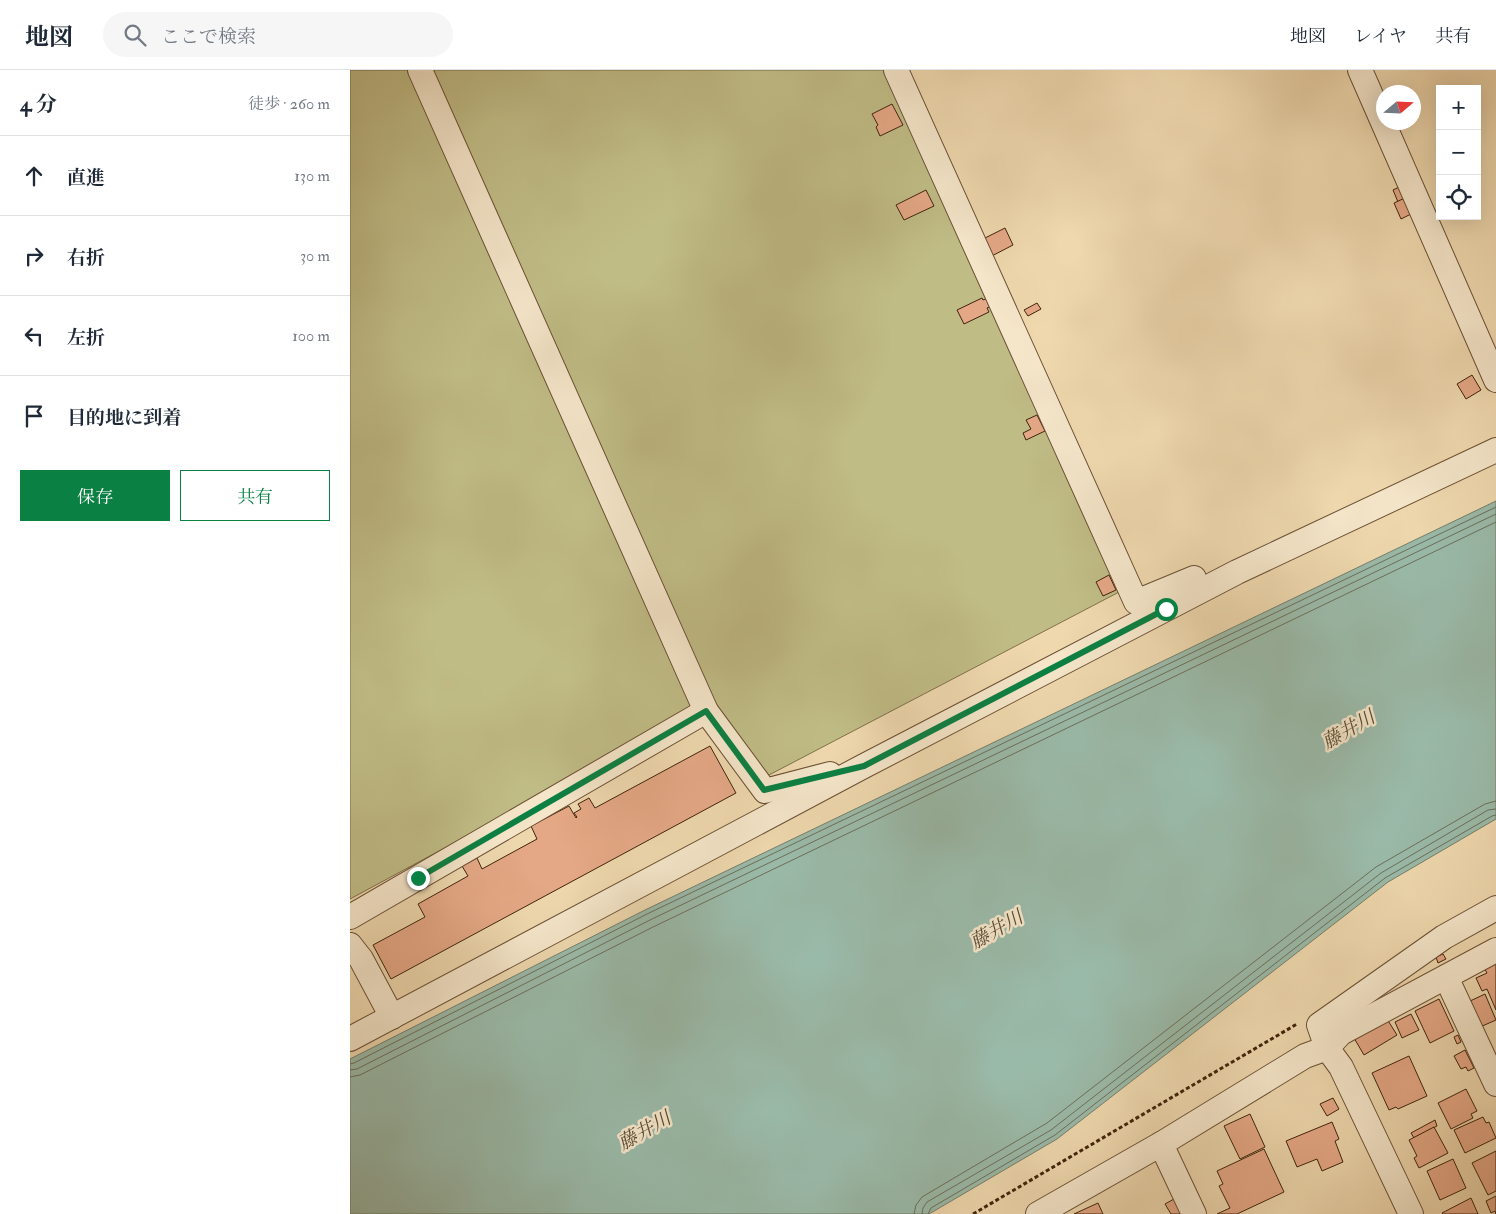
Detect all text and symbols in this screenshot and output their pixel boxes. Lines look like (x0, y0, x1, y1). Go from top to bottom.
search box (103, 12, 453, 57)
icon: search (121, 21, 149, 49)
text: 地図 (25, 22, 73, 53)
text: ここで検索 (161, 25, 256, 49)
text: 地図 (1290, 25, 1326, 48)
text: レイヤ (1354, 25, 1407, 48)
text: 共有 (1435, 25, 1471, 48)
north arrow (1376, 85, 1421, 130)
map controls (1436, 85, 1481, 220)
button: + (1436, 85, 1481, 130)
text: 4 分 (20, 91, 57, 118)
text: 徒歩 · 260 m (248, 94, 330, 114)
button: − (1436, 130, 1481, 175)
icon: ahead (20, 162, 48, 190)
text: 直進 (67, 166, 105, 190)
text: 130 m (294, 166, 330, 186)
button: locate (1436, 175, 1481, 220)
icon: right (20, 242, 48, 270)
text: 右折 (67, 246, 105, 270)
text: 30 m (300, 246, 330, 266)
icon: left (20, 322, 48, 350)
text: 左折 (67, 326, 105, 350)
text: 100 m (292, 326, 330, 346)
icon: arrive (20, 402, 48, 430)
text: 目的地に到着 (67, 406, 181, 430)
button: 保存 (20, 470, 170, 521)
button: 共有 (180, 470, 330, 521)
route start (1155, 598, 1178, 621)
water label: 藤井川 (1318, 704, 1381, 755)
route end (407, 867, 430, 890)
water label: 藤井川 (966, 904, 1029, 955)
water label: 藤井川 (614, 1105, 677, 1156)

